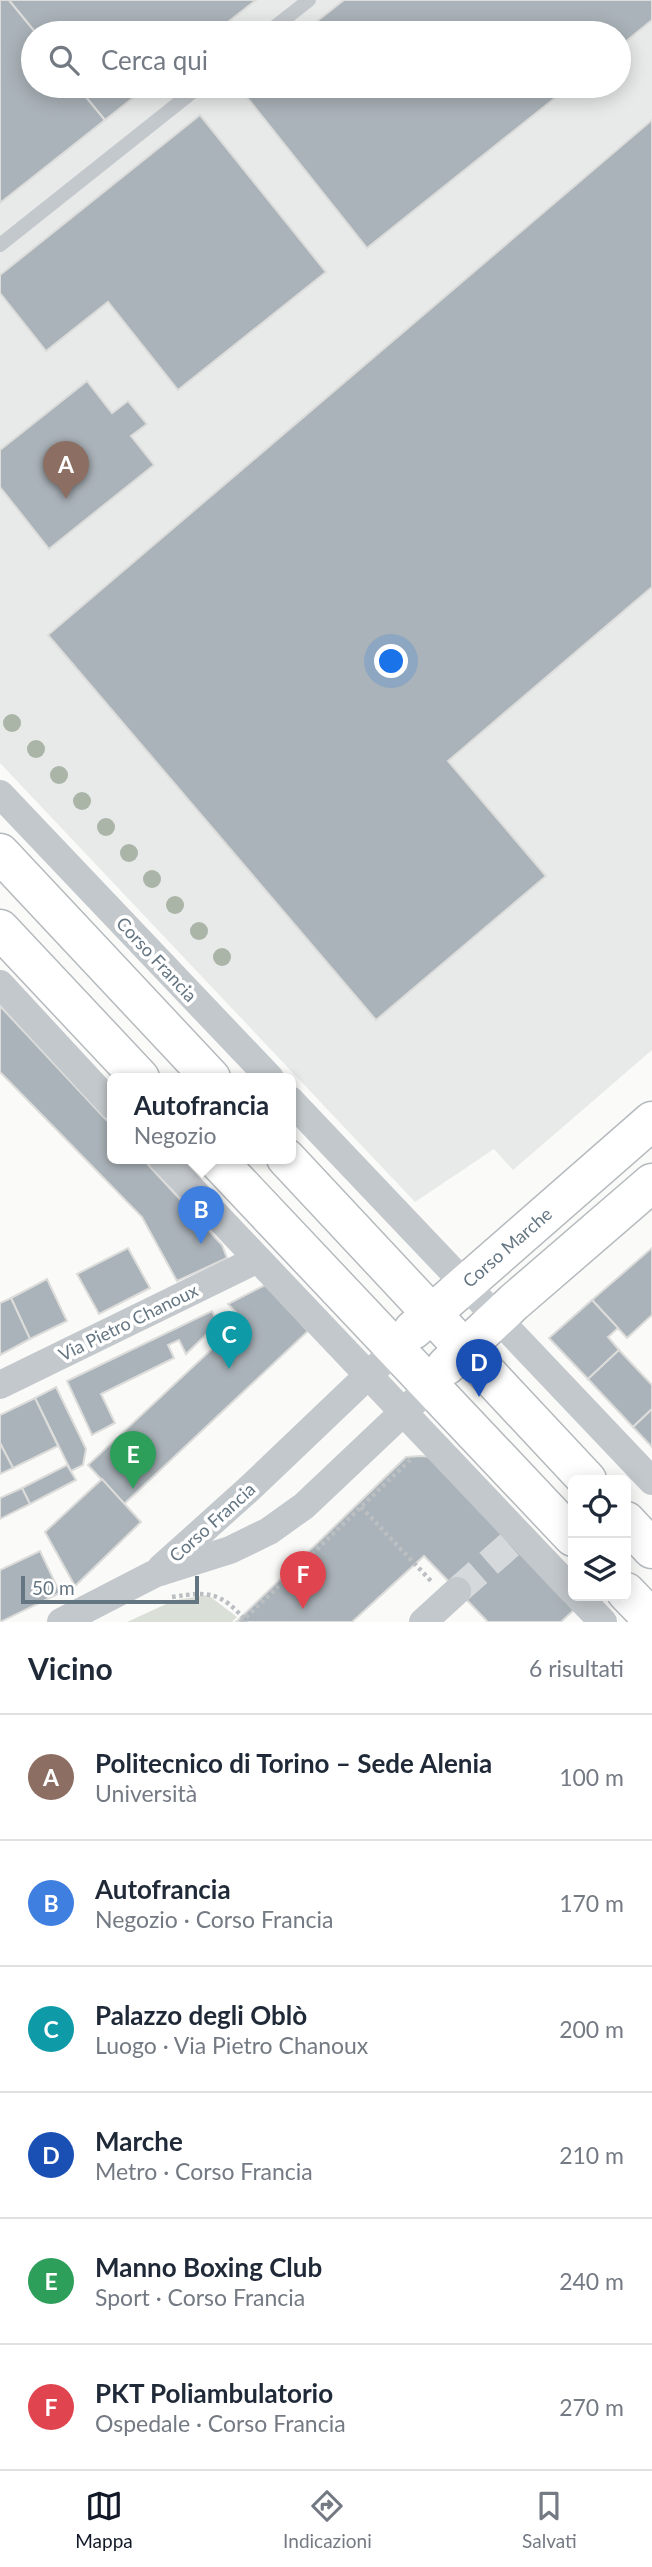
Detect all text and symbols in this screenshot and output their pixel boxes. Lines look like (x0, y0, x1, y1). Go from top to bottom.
search box (21, 21, 631, 98)
icon: search (45, 41, 83, 79)
text: Cerca qui (101, 44, 208, 76)
pin: A (43, 441, 89, 499)
your location (374, 644, 408, 678)
street label: Corso Francia (112, 912, 202, 1006)
popup (107, 1073, 296, 1164)
text: Autofrancia (134, 1089, 269, 1121)
text: Negozio (134, 1121, 217, 1149)
pin: B (178, 1186, 224, 1244)
street label: Corso Marche (458, 1202, 556, 1292)
street label: Via Pietro Chanoux (55, 1279, 201, 1365)
pin: C (206, 1311, 252, 1369)
pin: D (456, 1339, 502, 1397)
pin: E (110, 1431, 156, 1489)
map controls (568, 1475, 631, 1601)
button: locate (568, 1475, 631, 1538)
street label: Corso Francia (165, 1478, 259, 1566)
button: layers (568, 1538, 631, 1601)
pin: F (280, 1551, 326, 1609)
scale bar (21, 1573, 200, 1605)
text: 50 m (32, 1576, 75, 1599)
text: Vicino (28, 1650, 113, 1686)
text: 6 risultati (529, 1654, 624, 1682)
text: Politecnico di Torino – Sede Alenia (95, 1747, 492, 1779)
text: A (43, 1763, 59, 1791)
text: 100 m (559, 1763, 624, 1791)
text: Università (95, 1779, 197, 1807)
text: Autofrancia (95, 1873, 231, 1905)
text: B (43, 1889, 59, 1917)
text: 170 m (559, 1889, 624, 1917)
text: Negozio · Corso Francia (95, 1905, 333, 1933)
text: Palazzo degli Oblò (95, 1999, 307, 2031)
text: C (43, 2015, 59, 2043)
text: 200 m (559, 2015, 624, 2043)
text: Luogo · Via Pietro Chanoux (95, 2031, 368, 2059)
text: Marche (95, 2125, 183, 2157)
text: D (42, 2141, 60, 2169)
text: 210 m (559, 2141, 624, 2169)
text: Metro · Corso Francia (95, 2157, 313, 2185)
text: Manno Boxing Club (95, 2251, 322, 2283)
text: E (44, 2267, 58, 2295)
text: 240 m (559, 2267, 624, 2295)
text: Sport · Corso Francia (95, 2283, 305, 2311)
text: PKT Poliambulatorio (95, 2377, 333, 2409)
text: F (44, 2393, 58, 2421)
text: 270 m (559, 2393, 624, 2421)
text: Ospedale · Corso Francia (95, 2409, 346, 2437)
tab: Mappa (75, 2487, 133, 2552)
tab: Indicazioni (283, 2487, 372, 2552)
tab: Salvati (522, 2487, 577, 2552)

